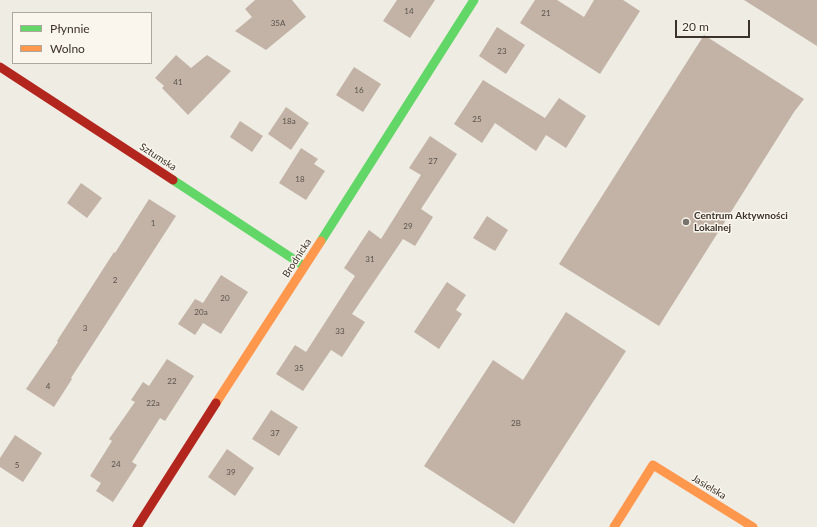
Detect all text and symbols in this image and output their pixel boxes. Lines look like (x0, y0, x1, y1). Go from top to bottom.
house number: 14 (404, 6, 414, 16)
house number: 21 (541, 8, 551, 18)
legend (12, 12, 152, 64)
scale bar (677, 12, 752, 38)
house number: 35A (271, 18, 285, 28)
text: 20 m (682, 19, 709, 34)
text: Płynnie (50, 21, 90, 36)
text: Wolno (50, 41, 85, 56)
house number: 23 (497, 46, 507, 56)
house number: 41 (173, 77, 183, 87)
house number: 16 (354, 85, 364, 95)
house number: 25 (472, 114, 482, 124)
house number: 18a (282, 116, 296, 126)
street label: Sztumska (137, 141, 179, 173)
house number: 27 (428, 156, 438, 166)
house number: 18 (295, 174, 305, 184)
place label: Centrum Aktywności Lokalnej (694, 210, 788, 234)
marker: Centrum Aktywności Lokalnej (681, 217, 691, 227)
house number: 1 (151, 218, 155, 228)
house number: 29 (403, 221, 413, 231)
street label: Brodnicka (280, 236, 314, 280)
house number: 31 (365, 254, 375, 264)
house number: 2 (113, 275, 117, 285)
house number: 20 (220, 293, 230, 303)
house number: 20a (194, 307, 208, 317)
house number: 3 (83, 323, 87, 333)
house number: 33 (335, 326, 345, 336)
house number: 35 (294, 363, 304, 373)
house number: 22 (167, 376, 177, 386)
house number: 4 (46, 381, 50, 391)
house number: 22a (146, 398, 160, 408)
house number: 2B (511, 418, 521, 428)
house number: 37 (270, 428, 280, 438)
house number: 24 (111, 459, 121, 469)
house number: 5 (15, 460, 19, 470)
house number: 39 (226, 467, 236, 477)
street label: Jasielska (690, 472, 728, 502)

